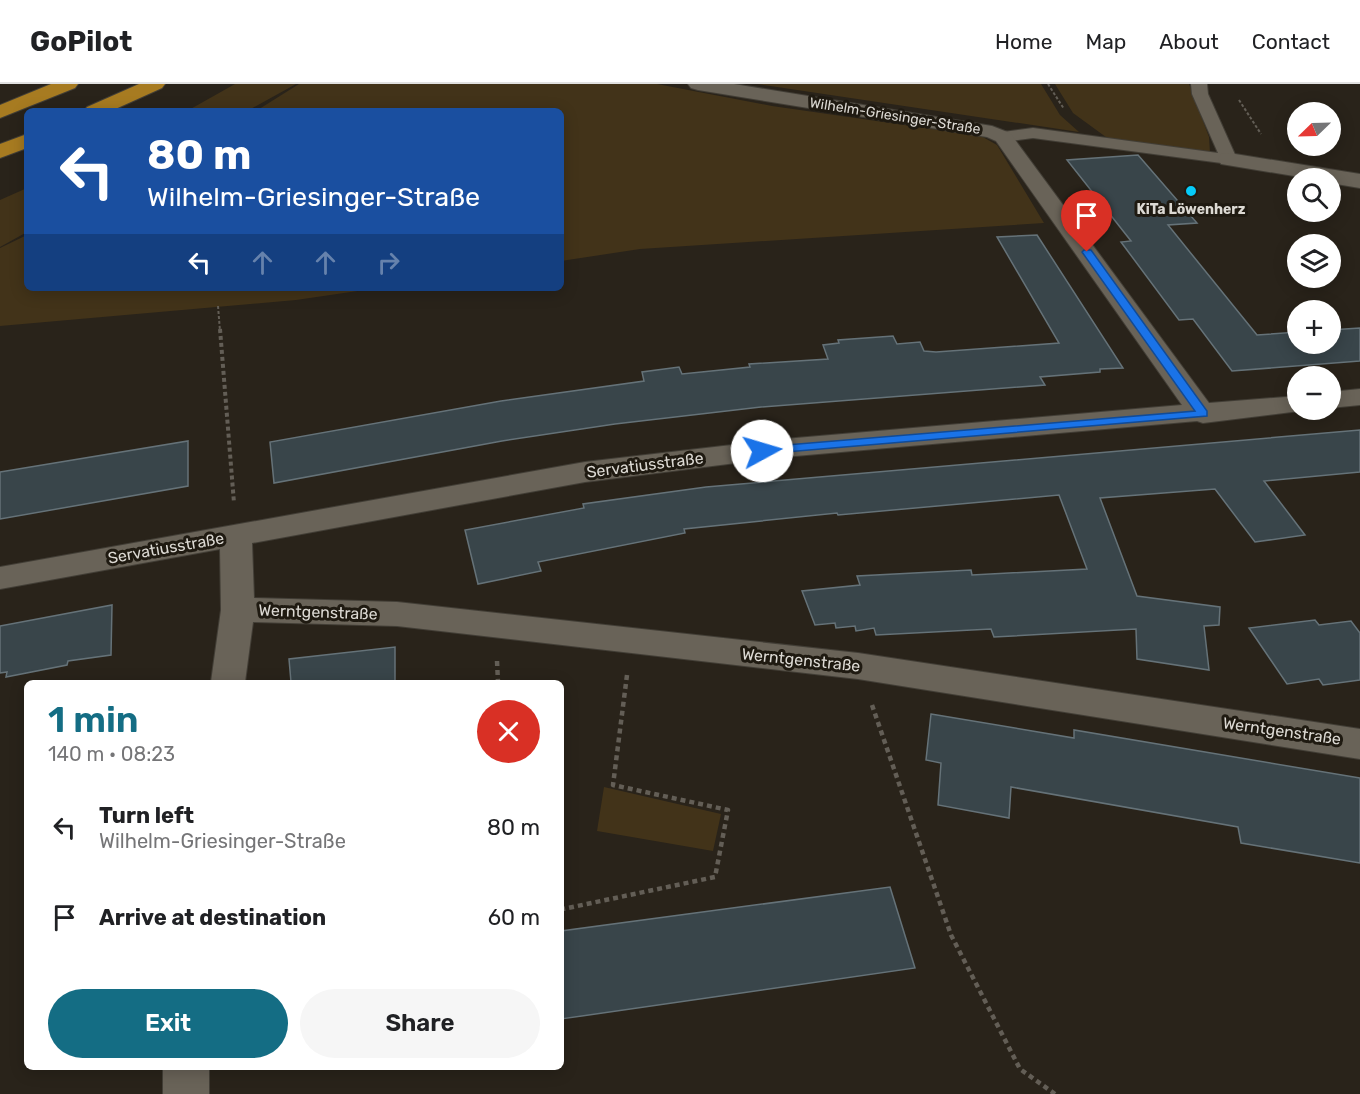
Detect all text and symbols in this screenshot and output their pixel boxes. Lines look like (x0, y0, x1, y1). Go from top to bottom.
text: GoPilot (30, 25, 132, 58)
text: Home (995, 29, 1052, 54)
text: Map (1085, 29, 1126, 54)
text: About (1159, 29, 1219, 54)
text: Contact (1252, 29, 1330, 54)
street label: Wilhelm-Griesinger-Straße (808, 94, 982, 138)
north arrow (1287, 102, 1341, 156)
map controls (1287, 102, 1341, 420)
text: 80 m (147, 130, 251, 180)
icon: left (48, 132, 126, 210)
button: search (1287, 168, 1341, 222)
text: Wilhelm-Griesinger-Straße (147, 181, 480, 213)
marker: KiTa Löwenherz (1184, 184, 1198, 198)
pin (1061, 190, 1112, 252)
icon: arrive (1070, 199, 1103, 232)
place label: KiTa Löwenherz (1137, 201, 1246, 218)
button: layers (1287, 234, 1341, 288)
icon: left (183, 246, 216, 279)
icon: ahead (246, 246, 279, 279)
icon: ahead (309, 246, 342, 279)
icon: right (372, 246, 405, 279)
button: + (1287, 300, 1341, 354)
button: − (1287, 366, 1341, 420)
position arrow (730, 419, 794, 483)
street label: Servatiusstraße (585, 448, 705, 482)
street label: Servatiusstraße (106, 528, 226, 568)
street label: Werntgenstraße (258, 600, 378, 624)
street label: Werntgenstraße (741, 644, 861, 676)
text: 1 min (48, 698, 139, 741)
button: close (477, 700, 540, 763)
street label: Werntgenstraße (1222, 713, 1342, 749)
text: 140 m · 08:23 (48, 742, 175, 766)
text: Turn left (99, 802, 194, 829)
icon: left (48, 811, 81, 844)
text: 80 m (487, 814, 540, 841)
text: Wilhelm-Griesinger-Straße (99, 829, 346, 853)
icon: arrive (48, 901, 81, 934)
text: Arrive at destination (99, 904, 326, 931)
text: 60 m (488, 904, 540, 931)
button: Exit (48, 989, 288, 1058)
button: Share (300, 989, 540, 1058)

